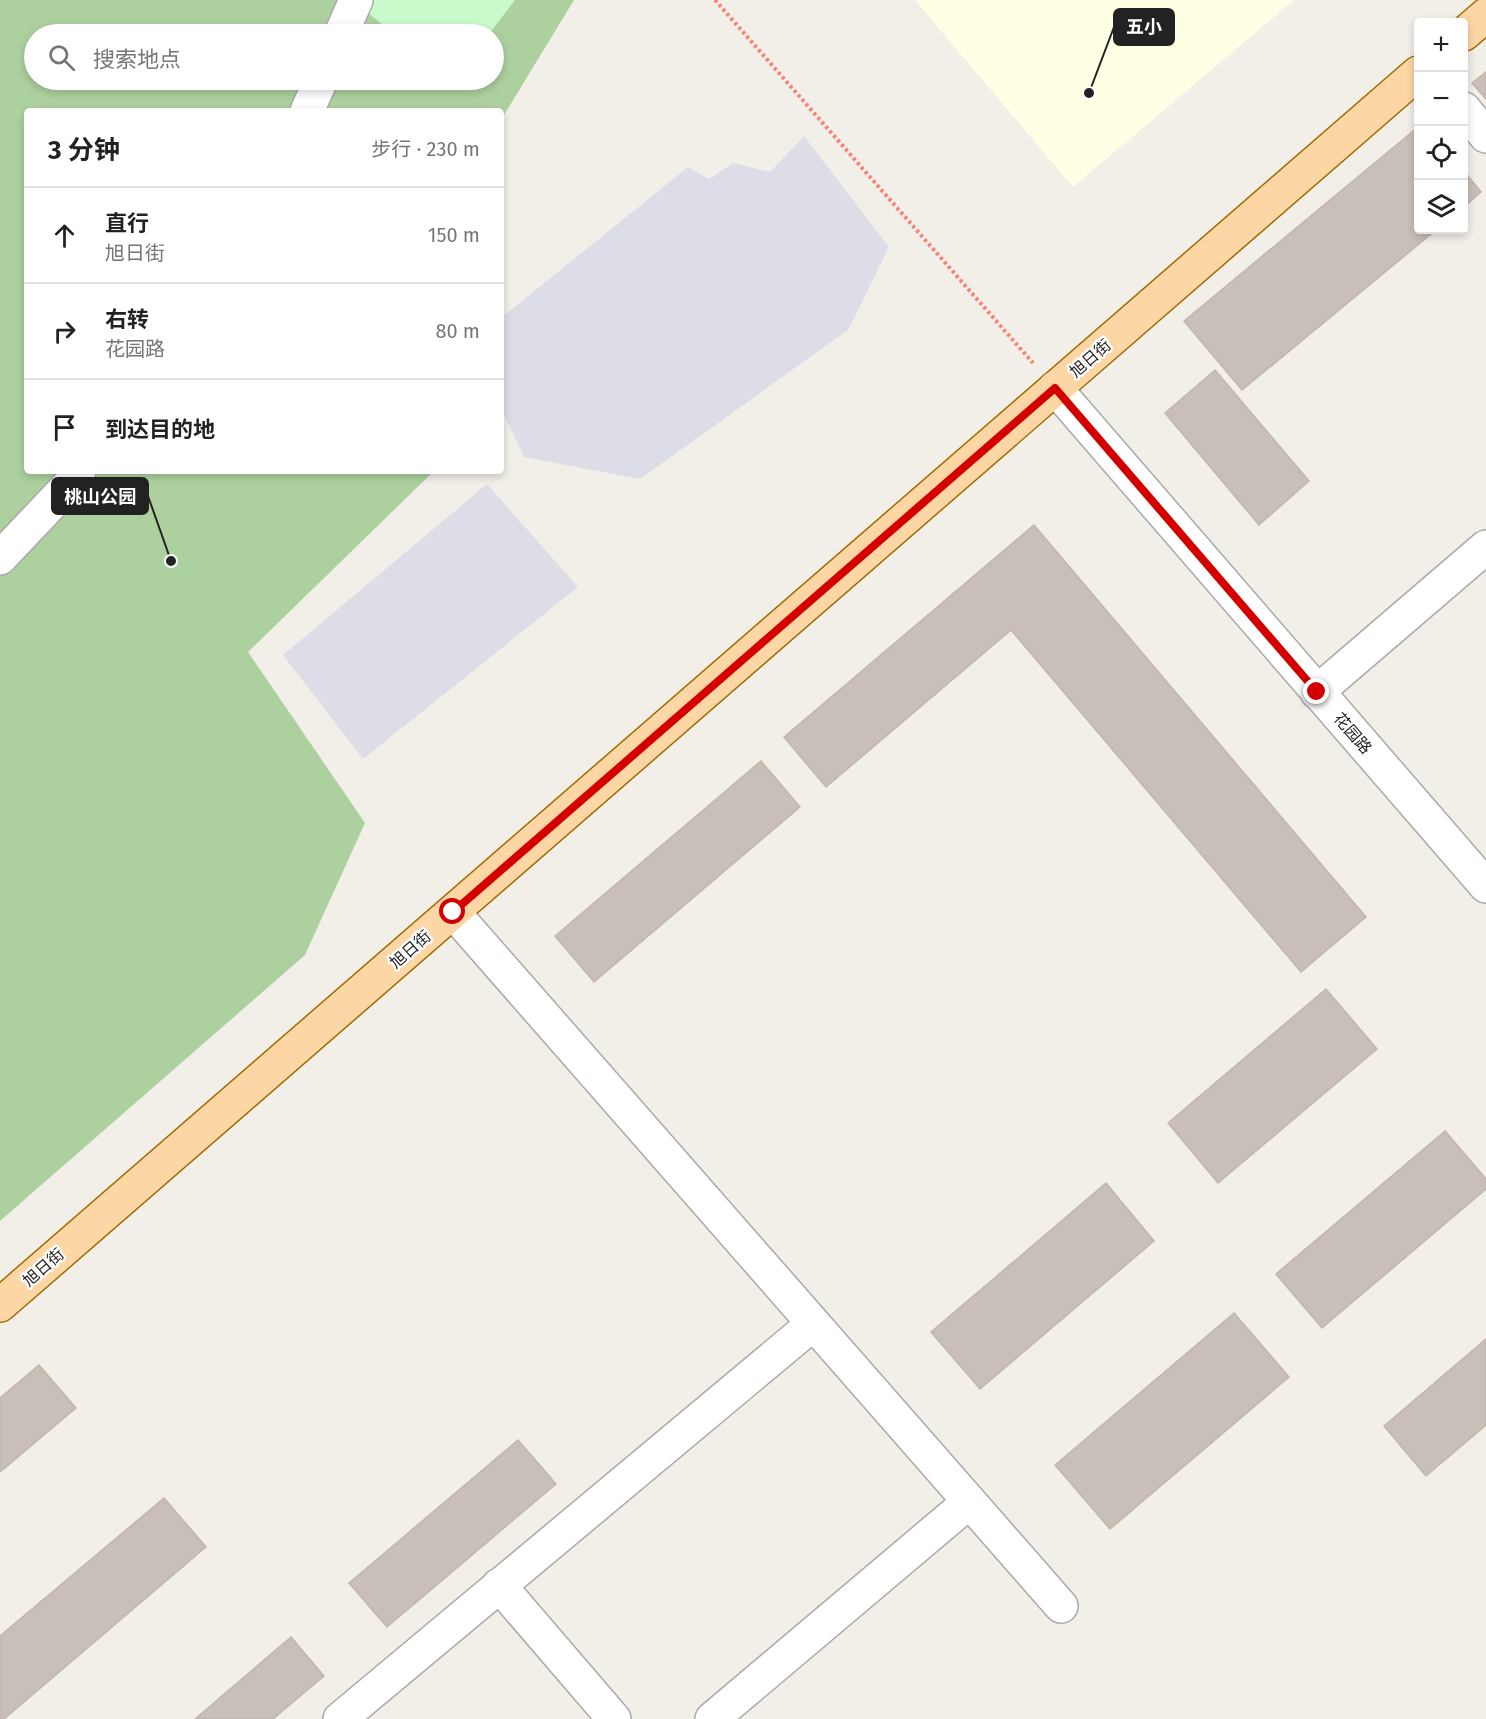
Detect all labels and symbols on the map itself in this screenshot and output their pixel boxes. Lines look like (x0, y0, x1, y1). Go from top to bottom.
callout: 五小 (1114, 9, 1174, 45)
text: 五小 (1126, 16, 1162, 38)
street label: 旭日街 (1066, 335, 1115, 381)
callout: 桃山公园 (52, 478, 148, 514)
text: 桃山公园 (64, 486, 136, 508)
route end (1303, 678, 1329, 704)
street label: 花园路 (1330, 709, 1376, 758)
route start (439, 898, 465, 924)
street label: 旭日街 (386, 926, 435, 972)
street label: 旭日街 (19, 1244, 68, 1290)

